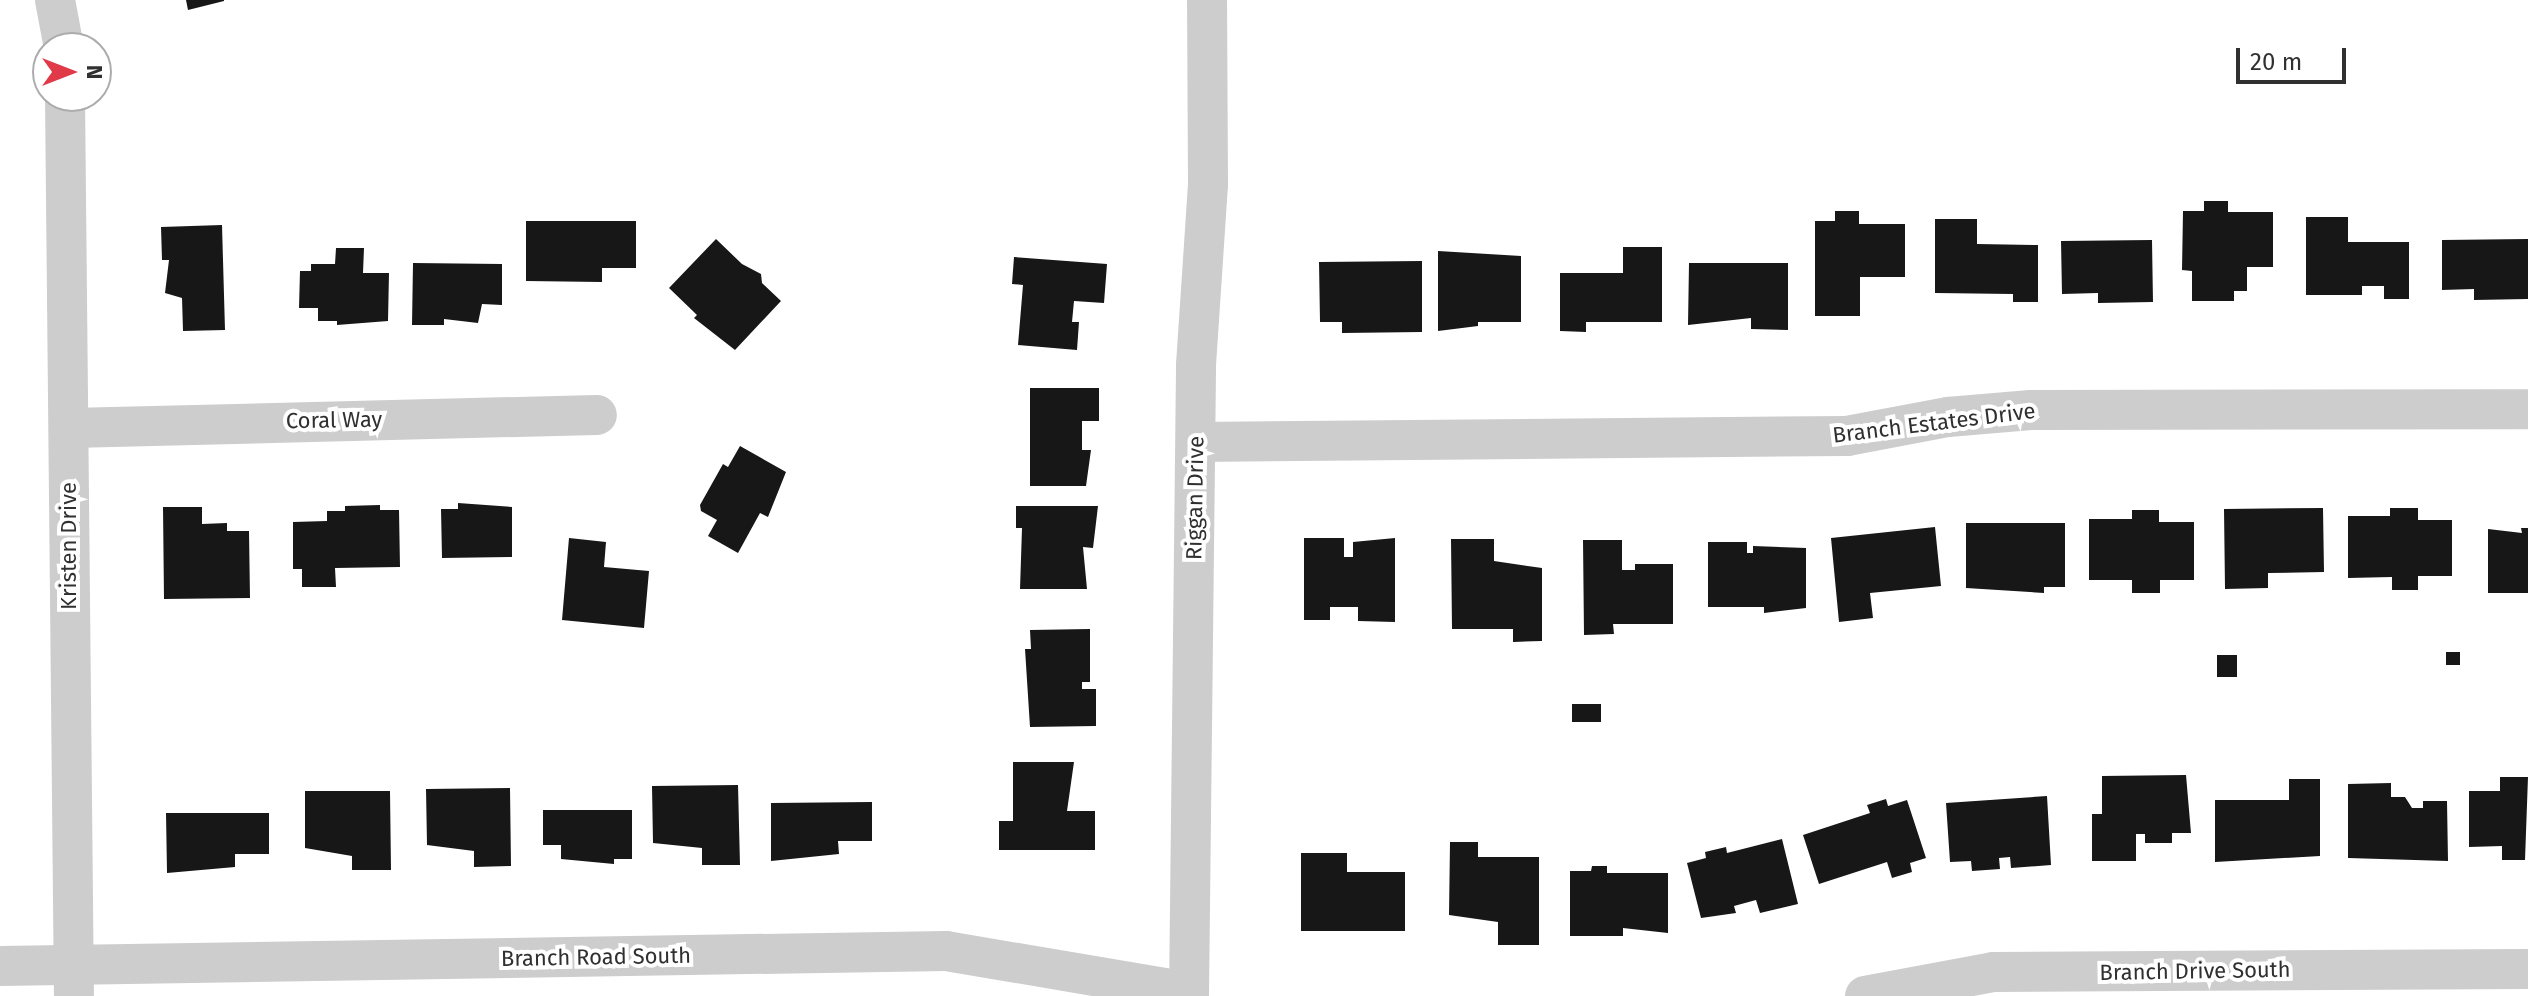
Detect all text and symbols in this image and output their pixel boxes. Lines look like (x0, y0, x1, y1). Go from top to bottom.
north arrow (32, 32, 112, 112)
scale bar (2240, 32, 2350, 82)
text: 20 m (2250, 48, 2302, 76)
text: N (81, 65, 108, 79)
street label: Branch Estates Drive (1831, 397, 2037, 449)
street label: Coral Way (286, 406, 382, 434)
street label: Riggan Drive (1181, 436, 1209, 560)
street label: Kristen Drive (56, 482, 82, 610)
street label: Branch Road South (501, 942, 691, 972)
street label: Branch Drive South (2099, 956, 2291, 986)

